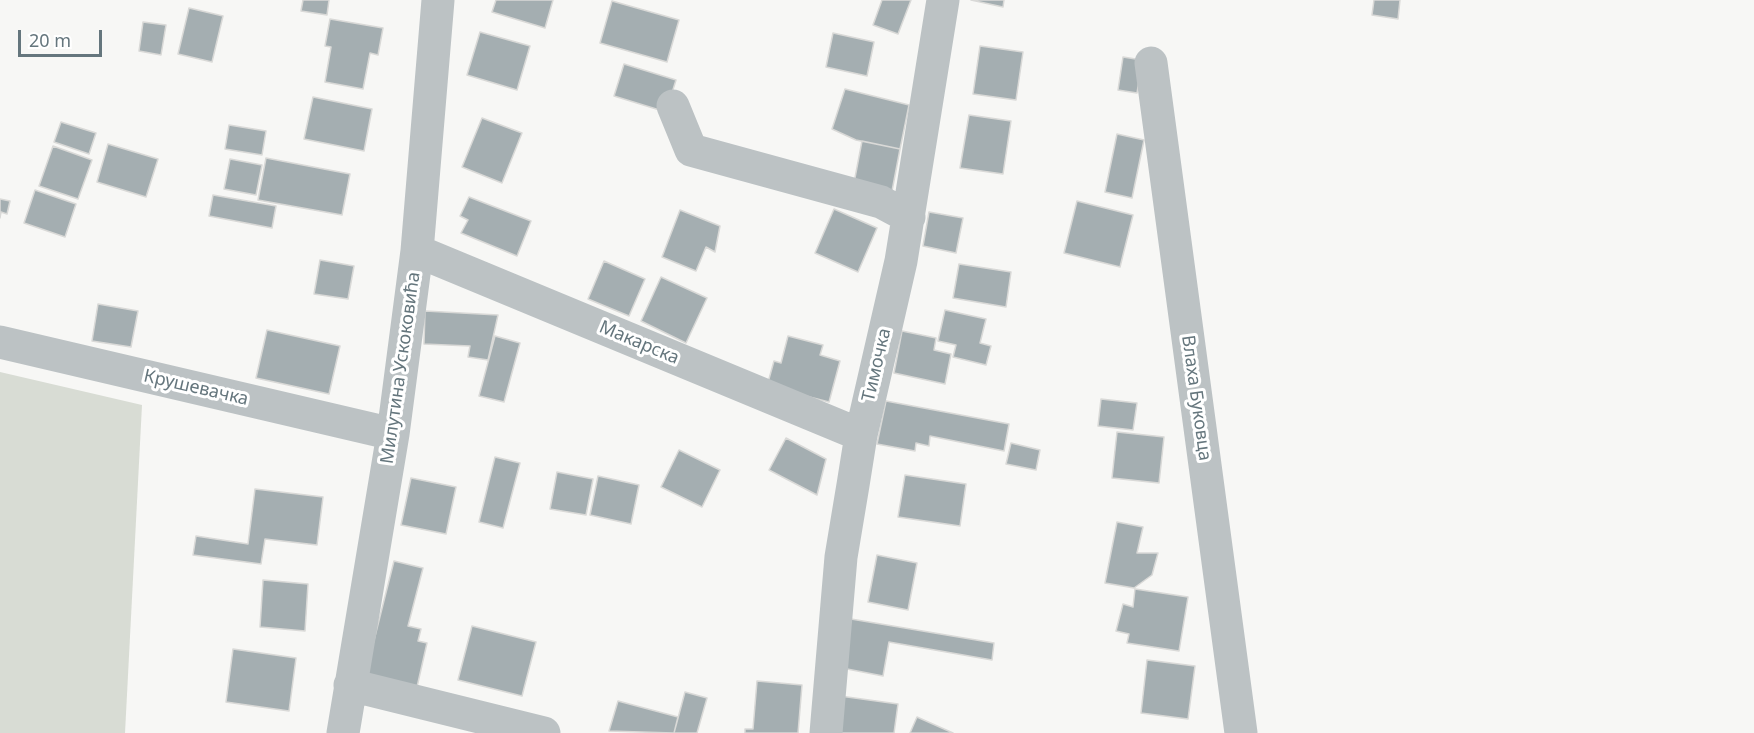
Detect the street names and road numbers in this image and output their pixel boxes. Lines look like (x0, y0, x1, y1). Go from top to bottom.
street label: Милутина Ускоковића (377, 271, 425, 465)
street label: Макарска (596, 317, 682, 369)
street label: Тимочка (858, 326, 896, 404)
street label: Влаха Буковца (1176, 334, 1216, 462)
street label: Крушевачка (142, 365, 250, 411)

